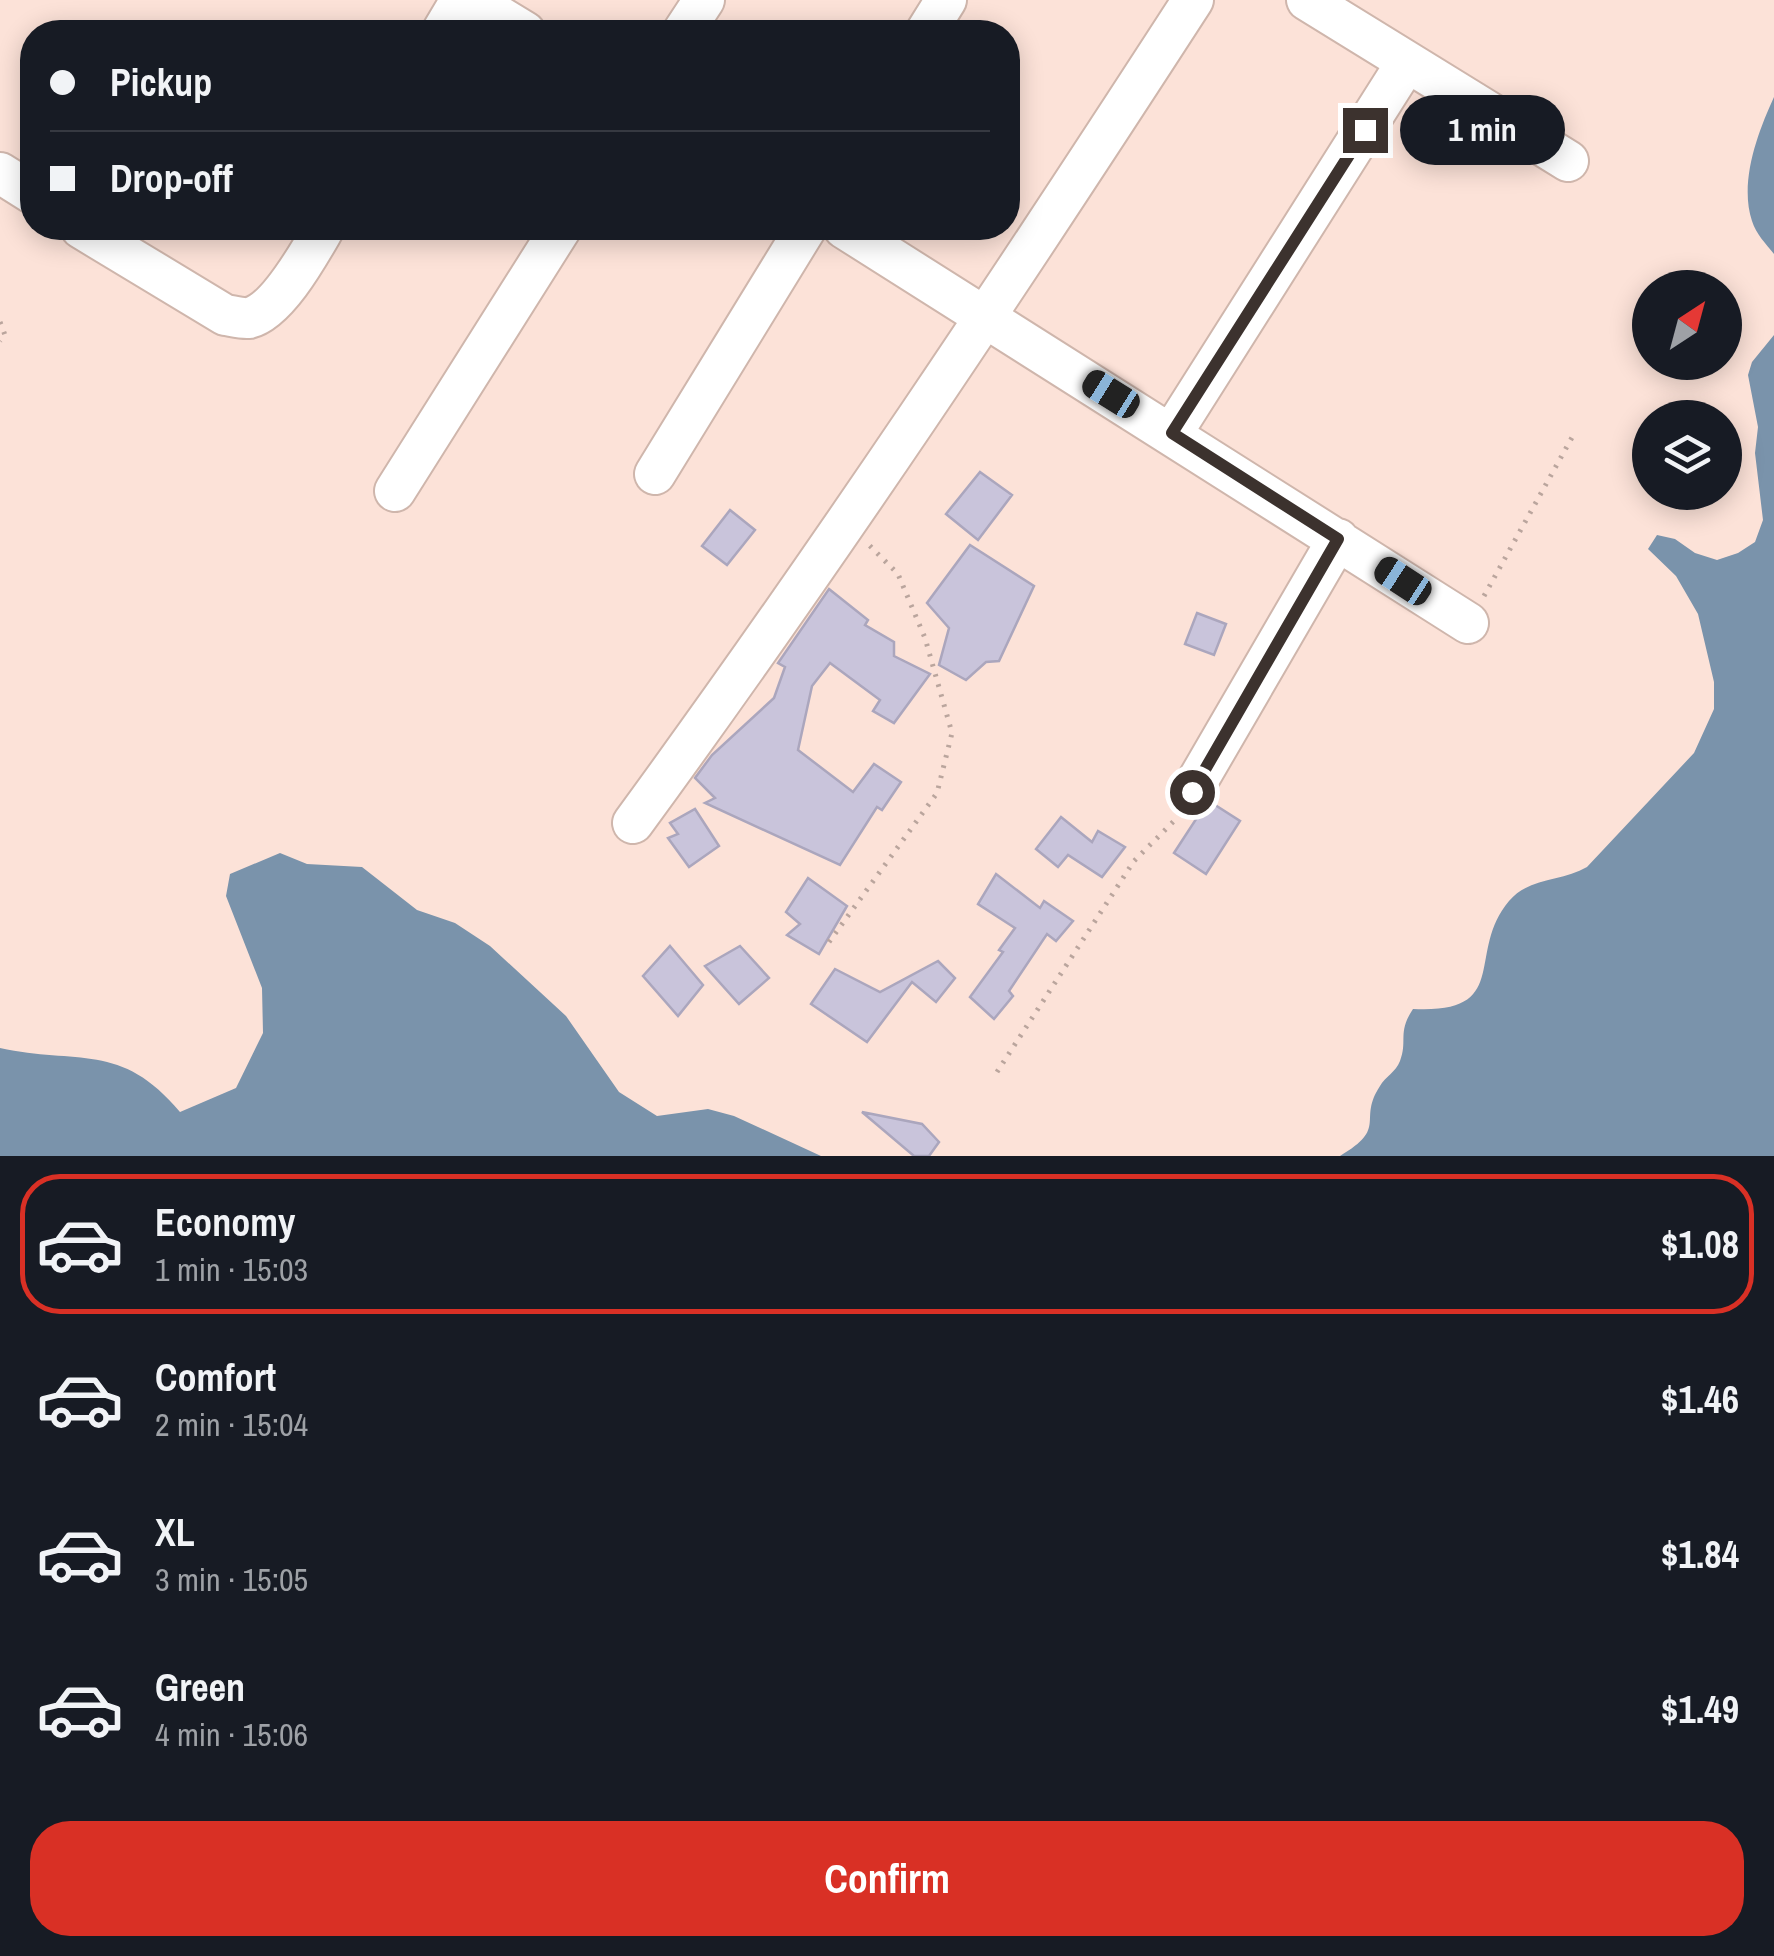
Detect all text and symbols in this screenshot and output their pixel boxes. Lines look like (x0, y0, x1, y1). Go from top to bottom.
text: Pickup (110, 57, 212, 108)
callout: 1 min (1400, 95, 1565, 165)
route end (1343, 108, 1388, 153)
text: 1 min (1448, 108, 1517, 151)
text: Drop-off (110, 153, 233, 204)
north arrow (1632, 270, 1742, 380)
map controls (1632, 270, 1742, 510)
car (1078, 365, 1144, 423)
button: layers (1632, 400, 1742, 510)
car (1370, 552, 1436, 610)
route start (1170, 770, 1215, 815)
text: Economy (155, 1197, 295, 1248)
icon: car (35, 1199, 125, 1289)
text: $1.08 (1661, 1219, 1739, 1270)
text: 1 min · 15:03 (155, 1248, 308, 1291)
text: Comfort (155, 1352, 276, 1403)
icon: car (35, 1354, 125, 1444)
text: $1.46 (1661, 1374, 1739, 1425)
text: 2 min · 15:04 (155, 1403, 308, 1446)
text: XL (155, 1507, 195, 1558)
icon: car (35, 1509, 125, 1599)
text: $1.84 (1661, 1529, 1739, 1580)
text: 3 min · 15:05 (155, 1558, 308, 1601)
text: Green (155, 1662, 245, 1713)
icon: car (35, 1664, 125, 1754)
text: $1.49 (1661, 1684, 1739, 1735)
text: 4 min · 15:06 (155, 1713, 308, 1756)
button: Confirm (30, 1821, 1744, 1936)

